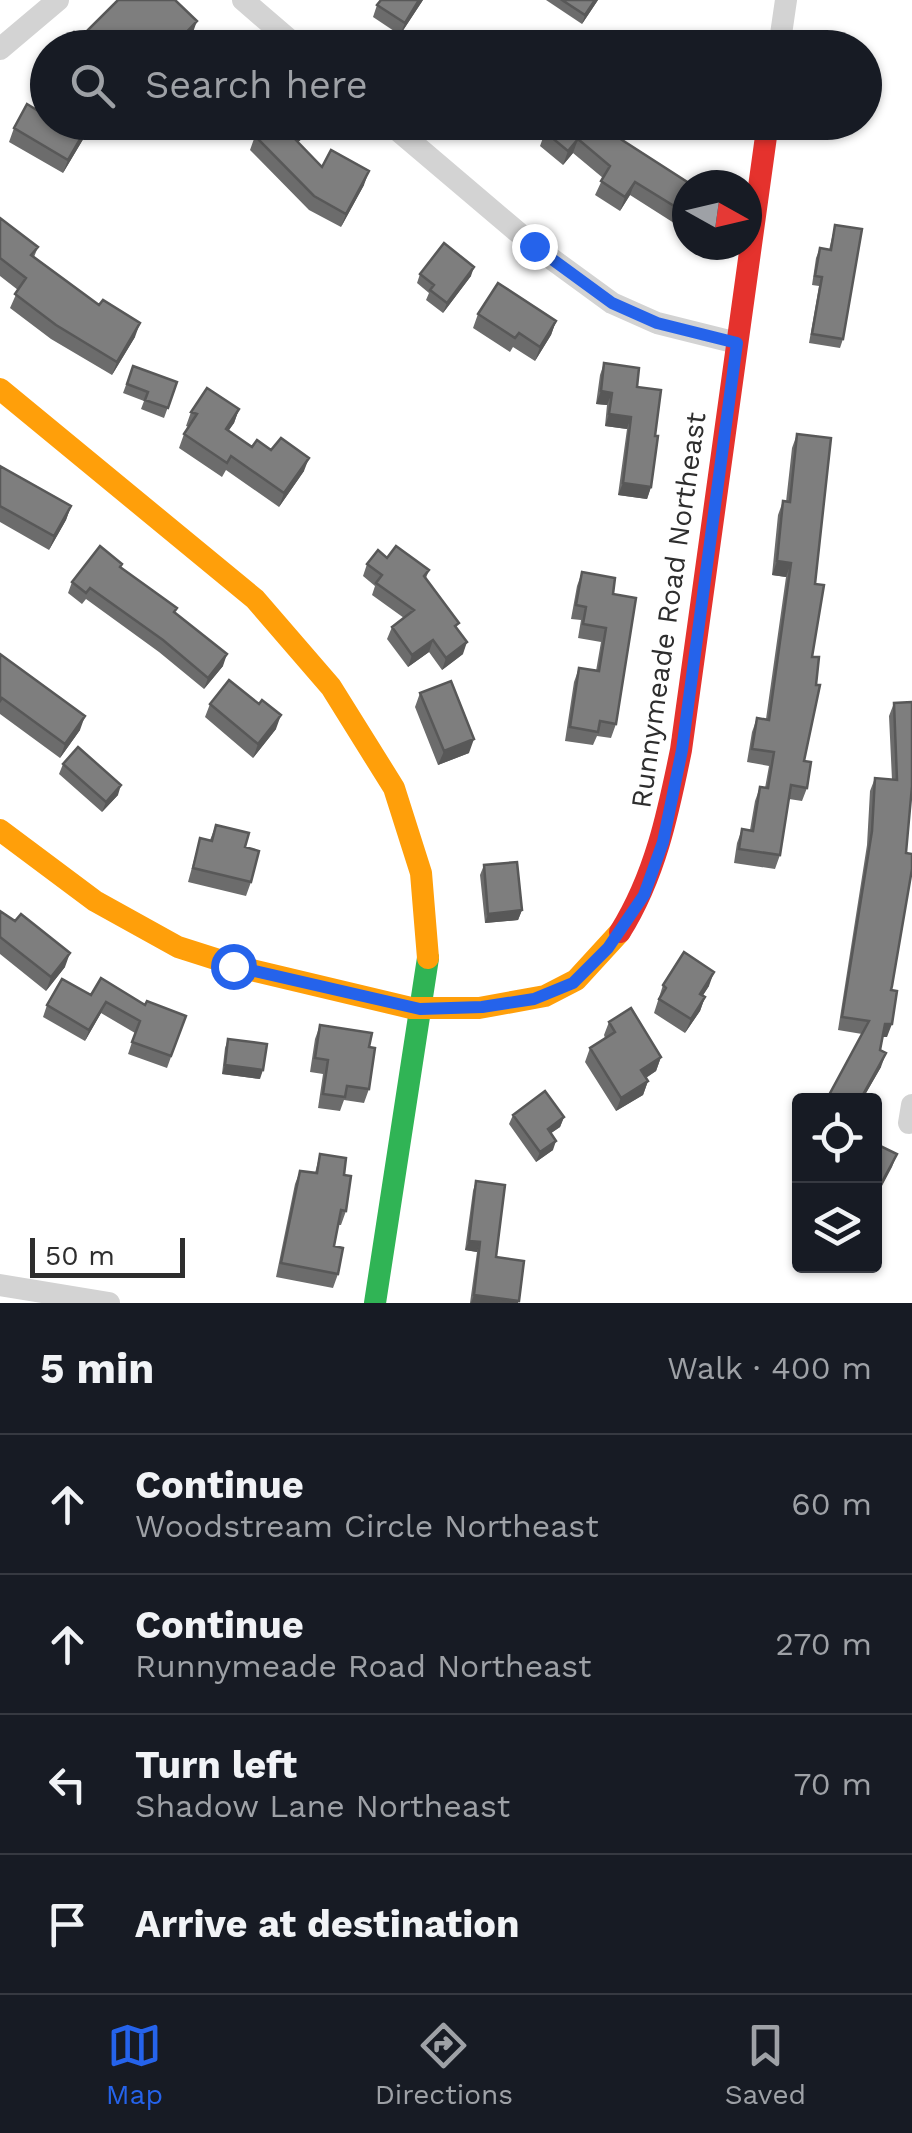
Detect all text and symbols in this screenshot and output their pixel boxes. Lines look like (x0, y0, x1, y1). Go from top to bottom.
search box (30, 30, 882, 140)
icon: search (65, 58, 120, 113)
text: Search here (145, 63, 368, 107)
north arrow (672, 170, 762, 260)
route end (512, 224, 558, 270)
street label: Runnymeade Road Northeast (624, 410, 713, 810)
route start (211, 944, 257, 990)
map controls (792, 1093, 882, 1273)
button: locate (792, 1093, 882, 1183)
button: layers (792, 1183, 882, 1273)
scale bar (30, 1233, 185, 1278)
text: 50 m (45, 1239, 115, 1272)
text: 5 min (40, 1344, 154, 1393)
text: Walk · 400 m (667, 1349, 872, 1387)
text: Continue (135, 1463, 304, 1507)
icon: ahead (40, 1477, 95, 1532)
text: 60 m (791, 1485, 872, 1523)
text: Woodstream Circle Northeast (135, 1507, 599, 1545)
text: Continue (135, 1603, 304, 1647)
icon: ahead (40, 1617, 95, 1672)
text: 270 m (775, 1625, 872, 1663)
text: Runnymeade Road Northeast (135, 1647, 591, 1685)
text: Turn left (135, 1743, 297, 1787)
icon: left (40, 1757, 95, 1812)
text: 70 m (793, 1765, 872, 1803)
text: Shadow Lane Northeast (135, 1787, 510, 1825)
icon: arrive (40, 1897, 95, 1952)
text: Arrive at destination (135, 1902, 520, 1946)
tab: Map (106, 2018, 163, 2111)
tab: Directions (375, 2018, 513, 2111)
tab: Saved (725, 2018, 806, 2111)

